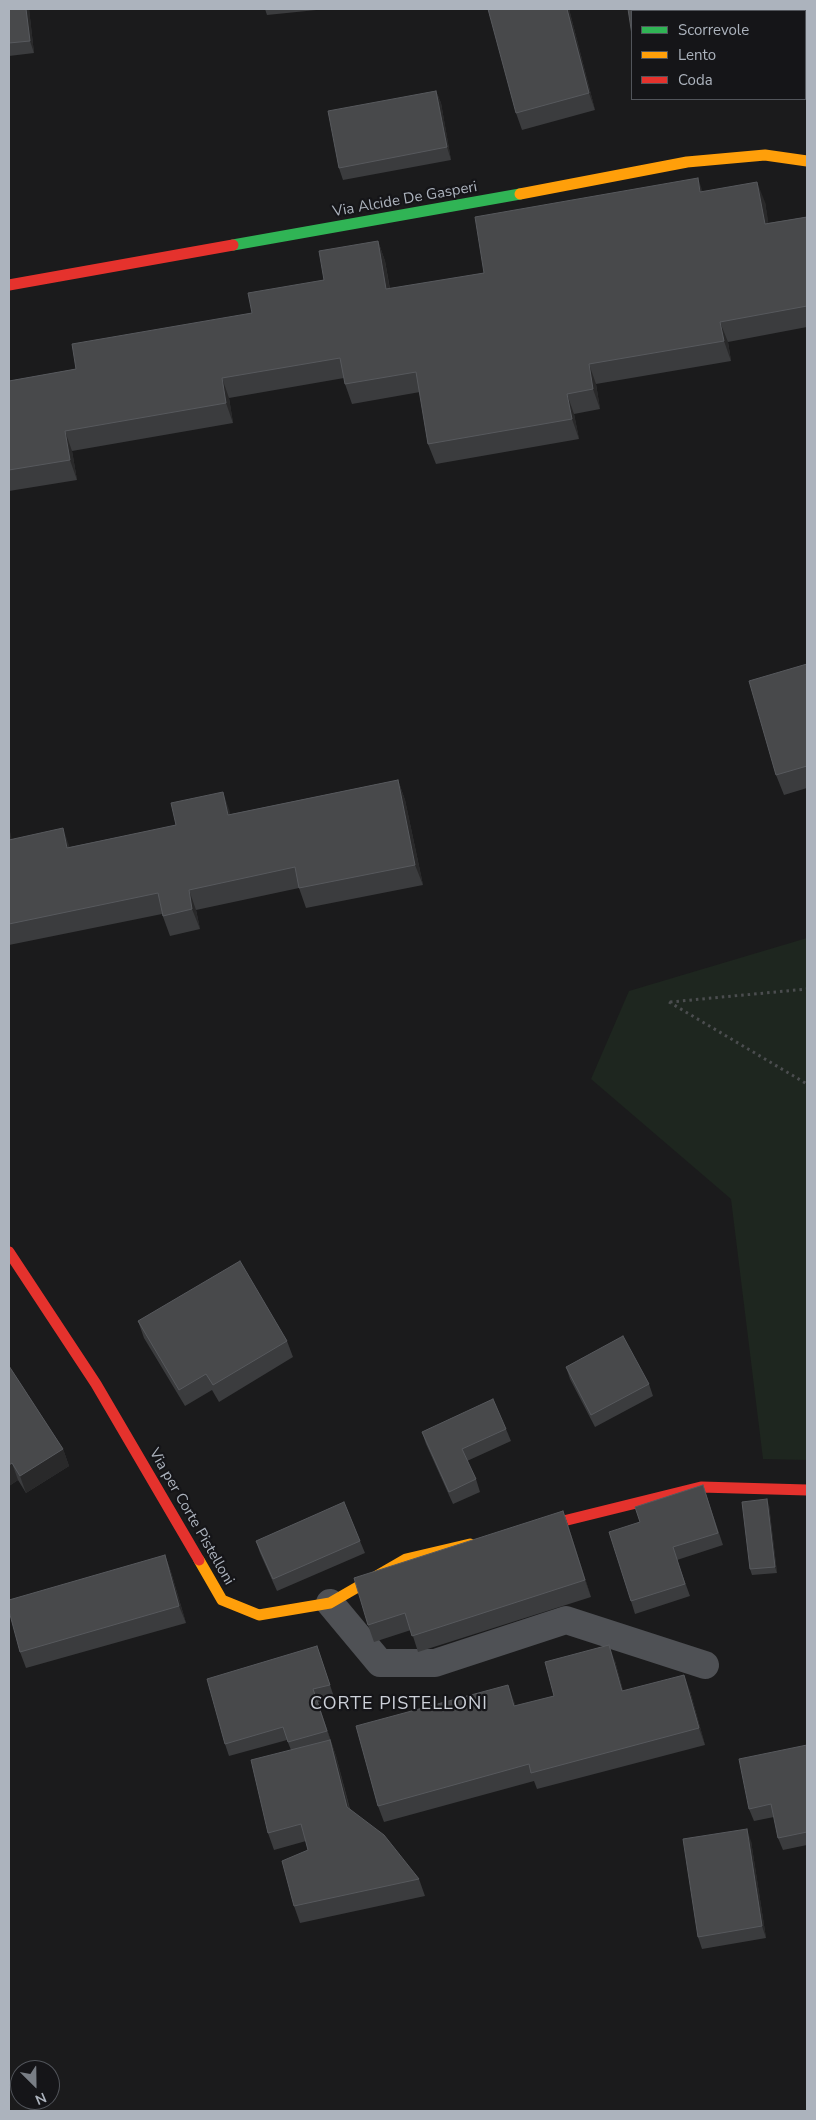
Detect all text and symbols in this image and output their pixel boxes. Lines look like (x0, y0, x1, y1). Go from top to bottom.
legend (631, 10, 806, 100)
text: Scorrevole (678, 20, 749, 40)
text: Lento (678, 45, 716, 65)
text: Coda (678, 70, 713, 90)
street label: Via Alcide De Gasperi (331, 178, 479, 222)
street label: Via per Corte Pistelloni (145, 1446, 237, 1588)
district label: CORTE PISTELLONI (308, 1694, 490, 1716)
north arrow (10, 2060, 60, 2110)
text: N (32, 2088, 49, 2109)

